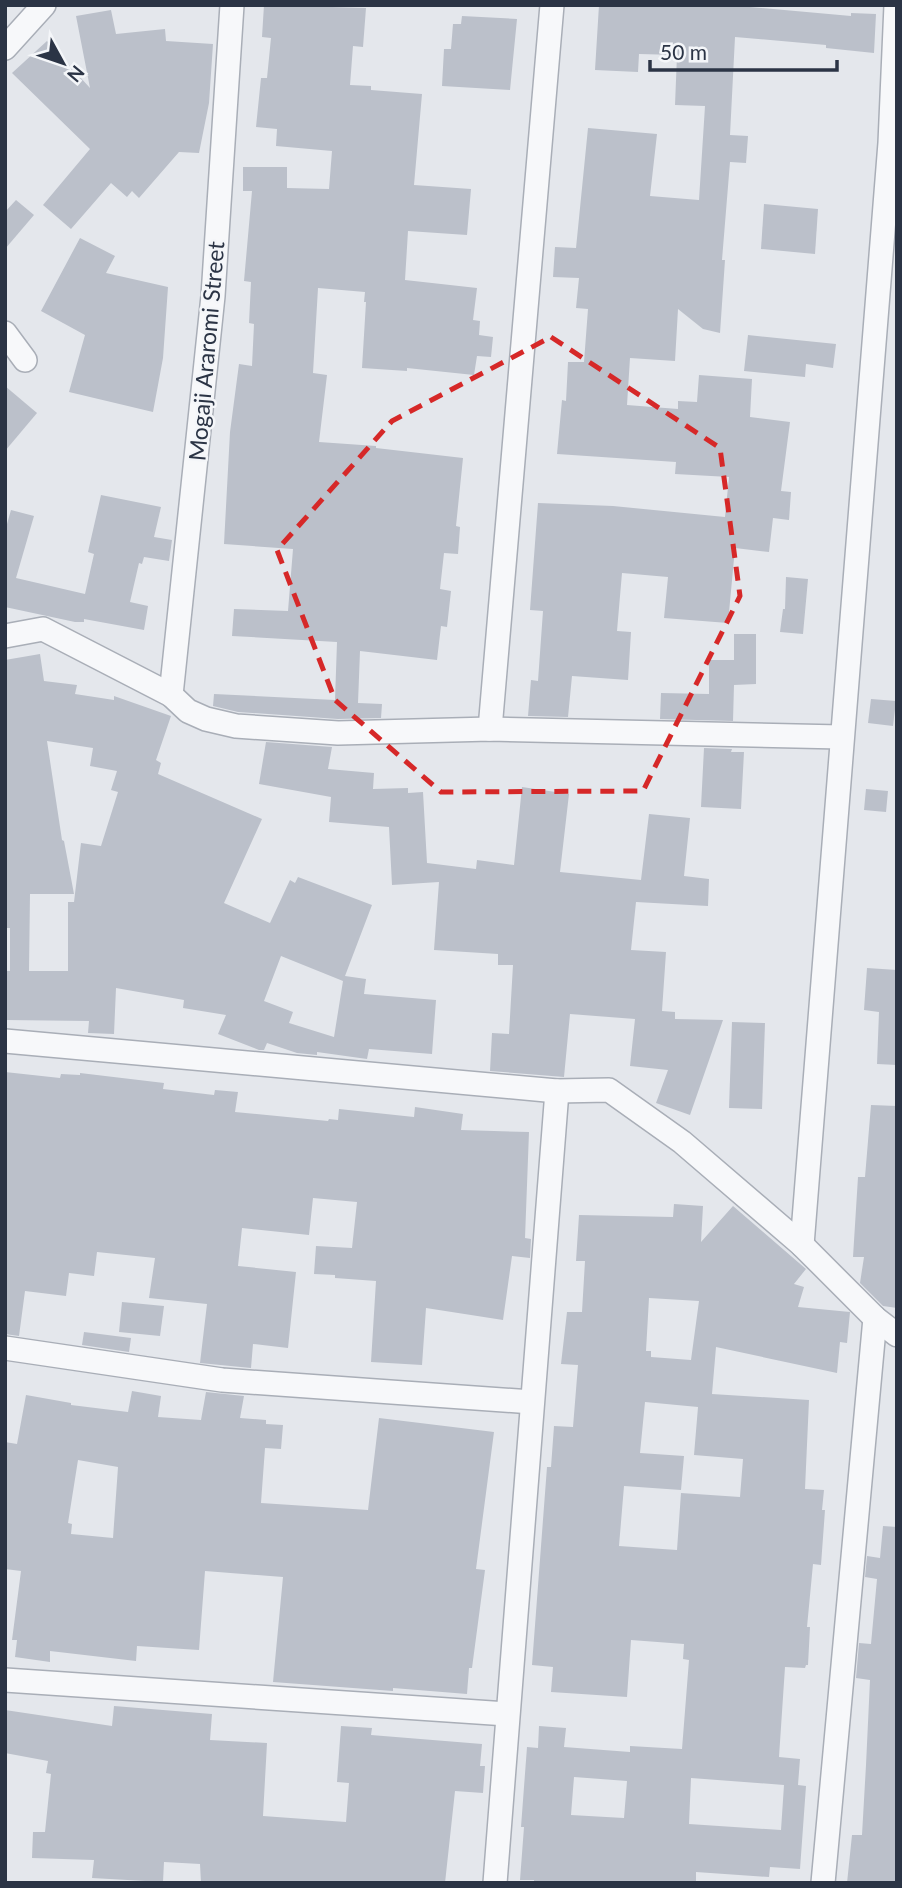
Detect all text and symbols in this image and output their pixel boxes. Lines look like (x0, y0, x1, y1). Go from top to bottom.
north arrow (28, 28, 98, 98)
scale bar (650, 28, 837, 72)
text: 50 m (660, 39, 707, 64)
text: N (63, 61, 90, 87)
street label: Mogaji Araromi Street (182, 239, 230, 462)

